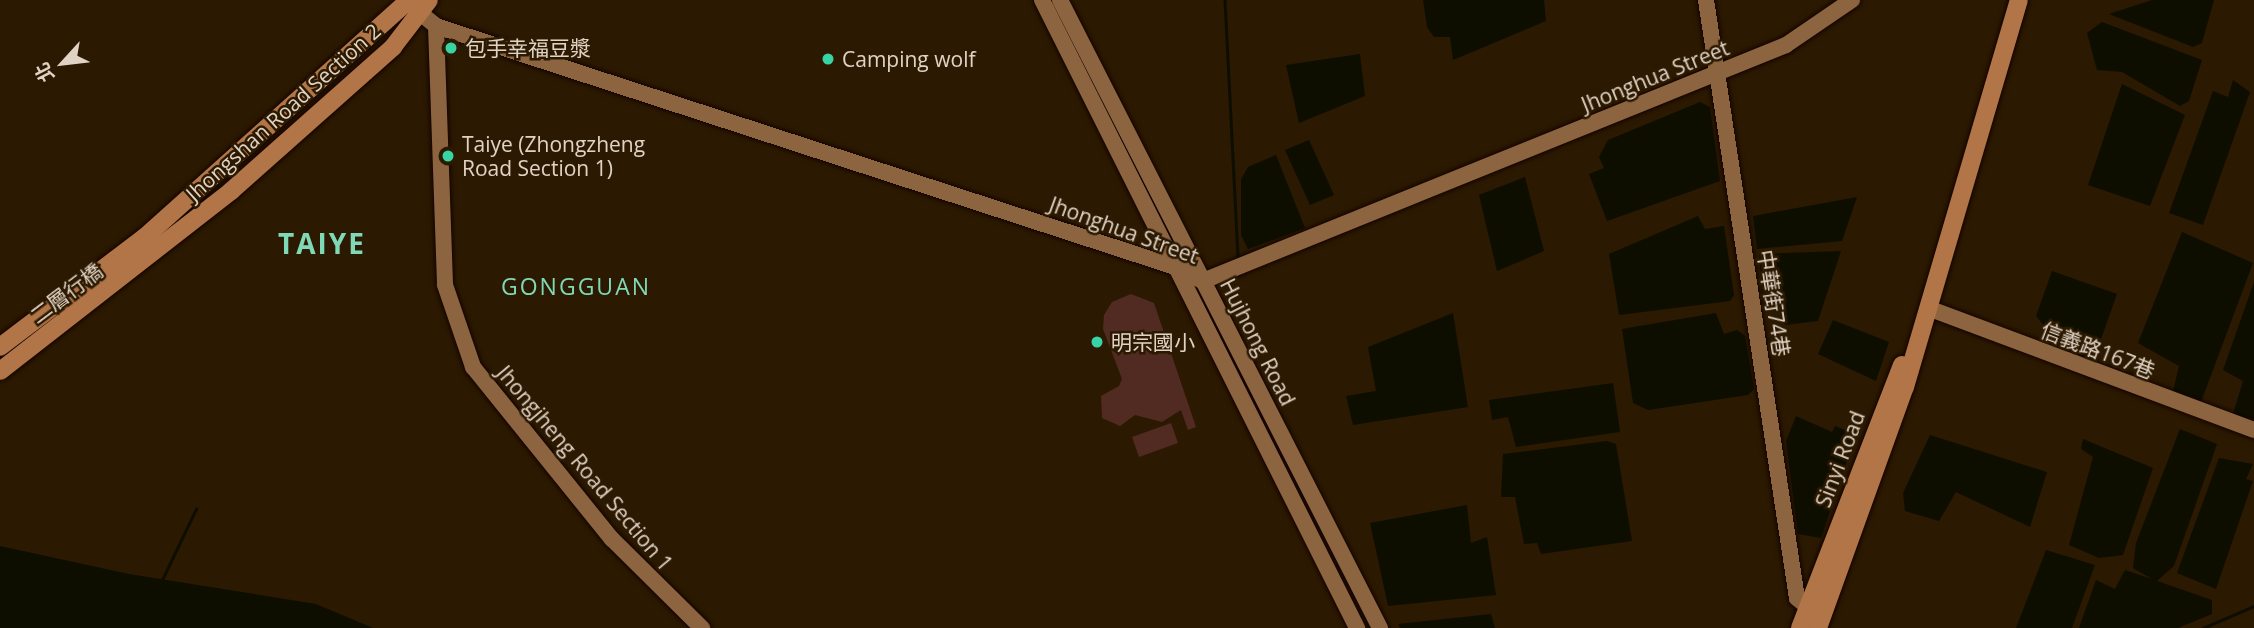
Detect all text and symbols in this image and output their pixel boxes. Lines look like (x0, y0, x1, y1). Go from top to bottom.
street label: Jhongshan Road Section 2 (181, 18, 385, 206)
north arrow (28, 28, 98, 98)
place label: 包手幸福豆漿 (465, 35, 591, 61)
street label: Jhonghua Street (1578, 35, 1732, 117)
marker: 包手幸福豆漿 (443, 40, 459, 56)
place label: Camping wolf (842, 46, 975, 72)
marker: Camping wolf (820, 51, 836, 67)
text: 北 (28, 58, 60, 87)
place label: Taiye (Zhongzheng Road Section 1) (462, 131, 645, 181)
marker: Taiye (Zhongzheng Road Section 1) (440, 148, 456, 164)
street label: Jhonghua Street (1046, 191, 1202, 269)
district label: TAIYE (279, 226, 365, 260)
street label: 中華街74巷 (1753, 248, 1795, 358)
street label: 二層行橋 (25, 258, 107, 328)
district label: GONGGUAN (502, 272, 650, 300)
street label: Hujhong Road (1215, 274, 1301, 410)
street label: 信義路167巷 (2037, 317, 2159, 383)
place label: 明宗國小 (1111, 329, 1195, 355)
marker: 明宗國小 (1089, 334, 1105, 350)
street label: Jhongjheng Road Section 1 (492, 360, 678, 576)
street label: Sinyi Road (1810, 407, 1870, 511)

